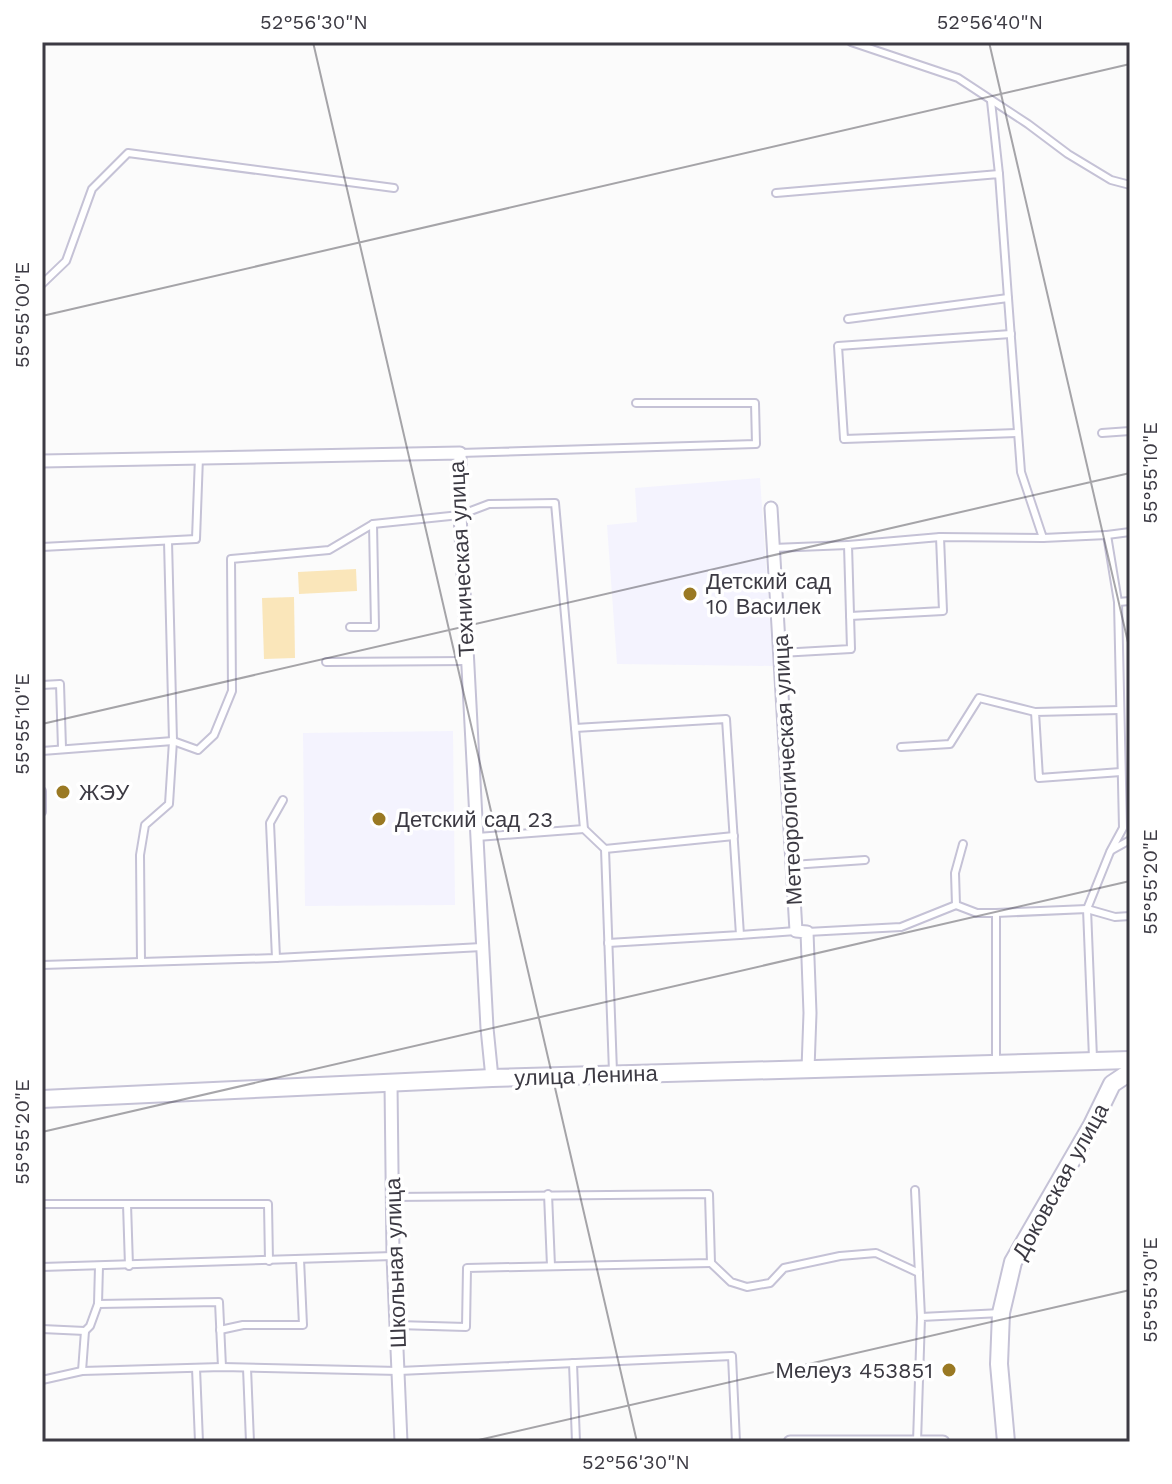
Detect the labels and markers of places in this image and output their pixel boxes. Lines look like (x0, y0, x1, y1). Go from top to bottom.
place label: Детский сад 10 Василек (706, 569, 831, 619)
marker: Детский сад 10 Василек (681, 585, 699, 603)
place label: ЖЭУ (79, 780, 130, 805)
marker: ЖЭУ (54, 783, 72, 801)
place label: Детский сад 23 (395, 807, 553, 832)
marker: Детский сад 23 (370, 810, 388, 828)
place label: Мелеуз 453851 (775, 1358, 933, 1383)
marker: Мелеуз 453851 (940, 1361, 958, 1379)

